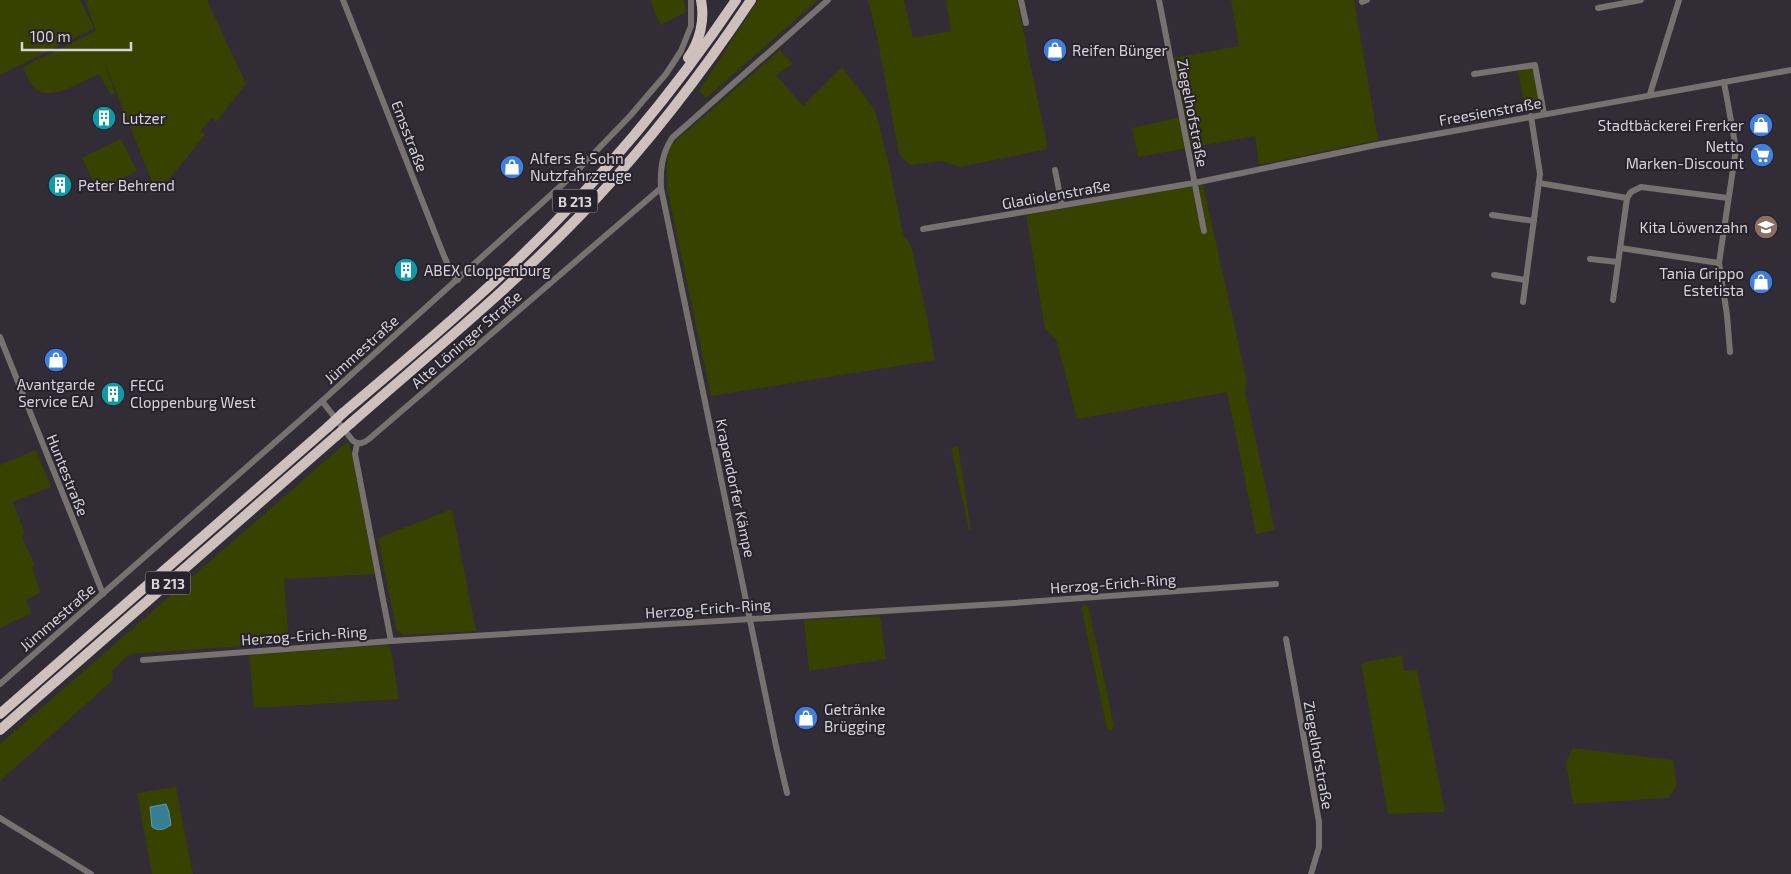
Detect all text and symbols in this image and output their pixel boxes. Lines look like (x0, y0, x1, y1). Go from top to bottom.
scale bar (22, 20, 131, 52)
text: 100 m (30, 27, 71, 45)
shop icon: Reifen Bünger (1042, 37, 1068, 63)
place label: Reifen Bünger (1072, 41, 1168, 59)
street label: Ziegelhofstraße (1174, 57, 1212, 169)
street label: Freesienstraße (1437, 93, 1543, 129)
street label: Emsstraße (388, 98, 432, 174)
building icon: Lutzer (91, 105, 117, 131)
place label: Lutzer (122, 109, 166, 127)
shop icon: Stadtbäckerei Frerker (1748, 112, 1774, 138)
place label: Stadtbäckerei Frerker (1598, 116, 1744, 134)
place label: Netto Marken-Discount (1626, 137, 1744, 172)
supermarket icon: Netto Marken-Discount (1749, 142, 1775, 168)
place label: Alfers & Sohn Nutzfahrzeuge (530, 149, 632, 184)
shop icon: Alfers & Sohn Nutzfahrzeuge (499, 154, 525, 180)
building icon: Peter Behrend (47, 172, 73, 198)
place label: Peter Behrend (78, 176, 175, 194)
street label: Gladiolenstraße (1000, 176, 1112, 212)
road number: B 213 (552, 190, 598, 212)
school or university icon: Kita Löwenzahn (1753, 214, 1779, 240)
place label: Kita Löwenzahn (1640, 218, 1748, 236)
building icon: ABEX Cloppenburg (393, 257, 419, 283)
place label: ABEX Cloppenburg (424, 261, 551, 279)
place label: Tania Grippo Estetista (1659, 264, 1744, 299)
shop icon: Tania Grippo Estetista (1748, 269, 1774, 295)
street label: Alte Löninger Straße (407, 286, 525, 392)
street label: Jümmestraße (320, 311, 402, 387)
shop icon: Avantgarde Service EAJ (43, 347, 69, 373)
place label: Avantgarde Service EAJ (17, 375, 95, 410)
place label: FECG Cloppenburg West (130, 376, 256, 411)
building icon: FECG Cloppenburg West (100, 381, 126, 407)
street label: Krapendorfer Kämpe (712, 417, 760, 559)
street label: Huntestraße (43, 431, 93, 519)
street label: Herzog-Erich-Ring (1049, 570, 1177, 596)
road number: B 213 (146, 572, 190, 594)
street label: Jümmestraße (16, 579, 98, 655)
street label: Herzog-Erich-Ring (644, 595, 772, 621)
street label: Herzog-Erich-Ring (240, 622, 368, 648)
street label: Ziegelhofstraße (1301, 699, 1337, 811)
place label: Getränke Brügging (824, 700, 886, 735)
shop icon: Getränke Brügging (793, 705, 819, 731)

